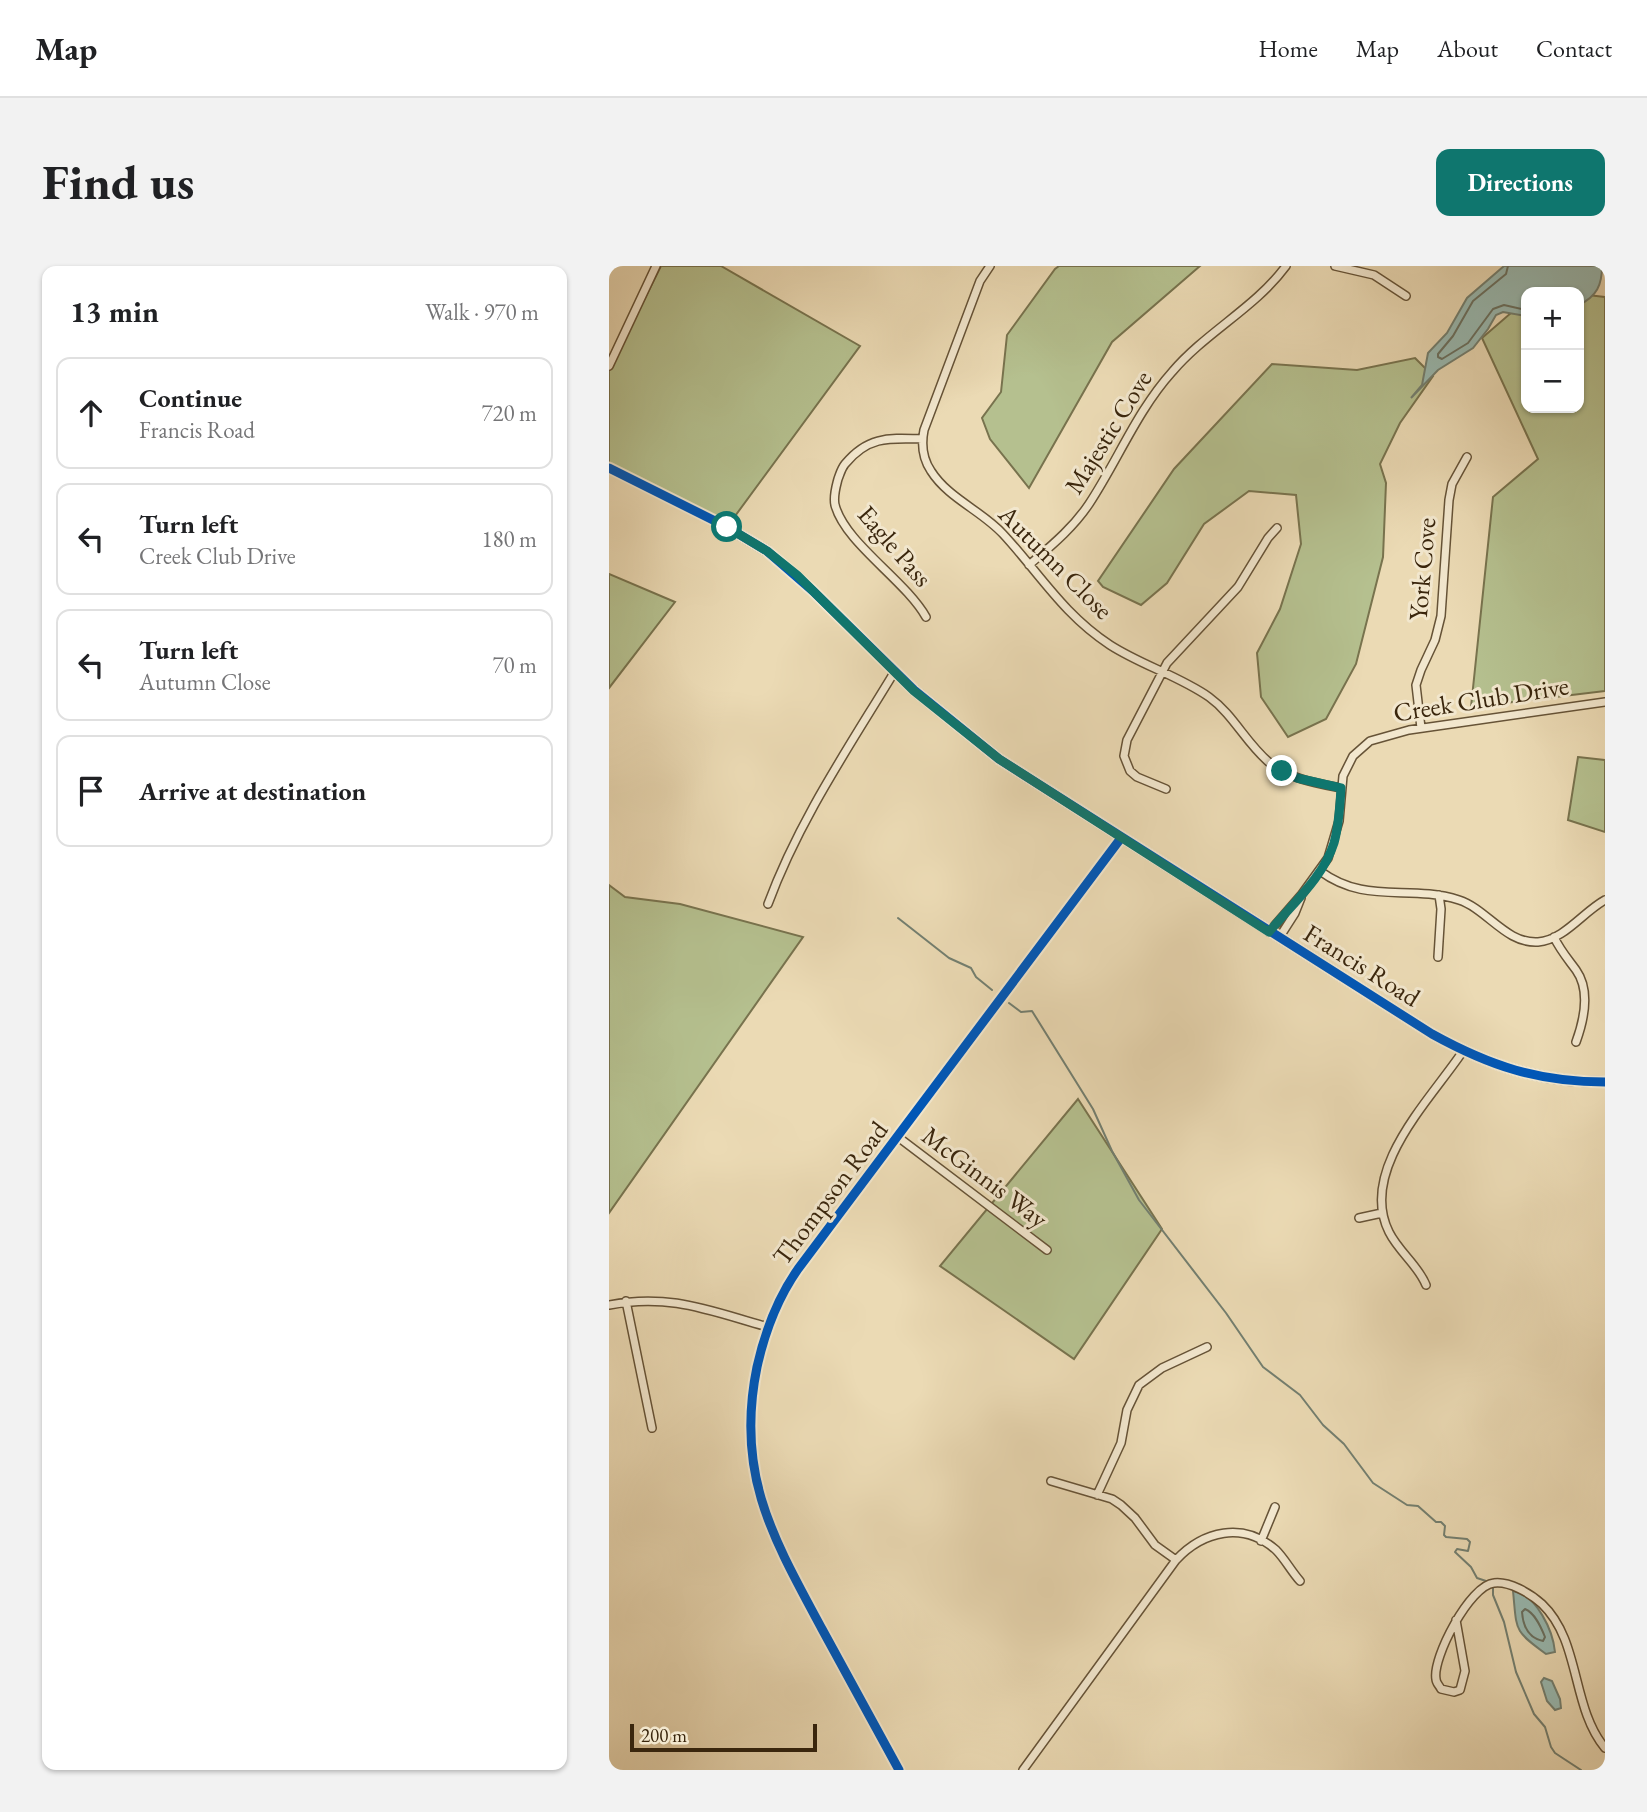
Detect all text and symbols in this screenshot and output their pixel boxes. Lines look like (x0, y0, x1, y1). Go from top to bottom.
text: Map (35, 27, 97, 70)
text: Home (1258, 33, 1318, 64)
text: Map (1356, 33, 1399, 64)
text: About (1437, 33, 1498, 64)
text: Contact (1536, 33, 1612, 64)
button: Directions (1436, 149, 1605, 216)
text: Find us (42, 150, 194, 214)
map controls (1521, 287, 1584, 413)
button: + (1521, 287, 1584, 350)
text: 13 min (70, 292, 159, 331)
text: Walk · 970 m (425, 297, 539, 327)
button: − (1521, 350, 1584, 413)
street label: Majestic Cove (1057, 364, 1159, 500)
text: Continue (139, 381, 242, 415)
icon: ahead (72, 394, 110, 432)
text: 720 m (481, 398, 537, 428)
text: Francis Road (139, 415, 255, 445)
street label: Autumn Close (991, 497, 1121, 627)
street label: Eagle Pass (850, 498, 940, 594)
text: Turn left (139, 507, 238, 541)
route start (711, 511, 742, 542)
street label: York Cove (1401, 516, 1443, 622)
icon: left (72, 520, 110, 558)
text: 180 m (481, 524, 537, 554)
text: Creek Club Drive (139, 541, 296, 571)
text: Turn left (139, 633, 238, 667)
icon: left (72, 646, 110, 684)
text: 70 m (492, 650, 537, 680)
text: Autumn Close (139, 667, 271, 697)
street label: Creek Club Drive (1391, 668, 1571, 730)
route end (1266, 755, 1297, 786)
icon: arrive (72, 772, 110, 810)
text: Arrive at destination (139, 774, 366, 808)
street label: Francis Road (1297, 916, 1427, 1015)
street label: Thompson Road (765, 1113, 896, 1272)
street label: McGinnis Way (915, 1119, 1055, 1236)
scale bar (630, 1721, 817, 1753)
text: 200 m (641, 1723, 687, 1748)

